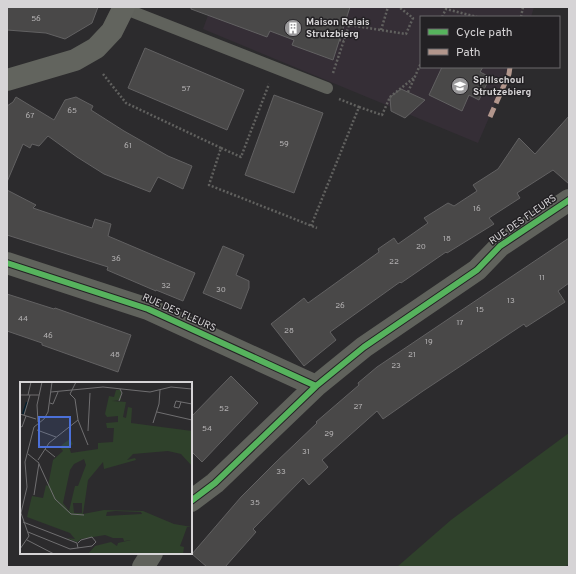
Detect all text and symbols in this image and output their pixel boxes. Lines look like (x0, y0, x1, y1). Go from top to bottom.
house number: 56 (31, 14, 41, 24)
place label: Maison Relais Strutzbierg (306, 16, 370, 41)
legend (420, 16, 560, 68)
building icon: Maison Relais Strutzbierg (283, 18, 303, 38)
text: Cycle path (456, 25, 513, 41)
text: Path (456, 45, 481, 61)
place label: Spillschoul Strutzebierg (473, 74, 531, 99)
school or university icon: Spillschoul Strutzebierg (450, 76, 470, 96)
house number: 57 (181, 84, 191, 94)
house number: 65 (67, 106, 77, 116)
house number: 67 (26, 111, 34, 121)
house number: 59 (279, 139, 289, 149)
house number: 61 (124, 141, 132, 151)
street label: RUE DES FLEURS (487, 192, 559, 248)
house number: 16 (473, 204, 481, 214)
house number: 18 (443, 234, 451, 244)
house number: 20 (416, 242, 426, 252)
house number: 36 (111, 254, 121, 264)
house number: 22 (389, 257, 399, 267)
house number: 11 (539, 273, 545, 283)
house number: 32 (161, 281, 171, 291)
house number: 30 (216, 285, 226, 295)
street label: RUE DES FLEURS (140, 291, 218, 335)
house number: 13 (507, 296, 515, 306)
house number: 26 (335, 301, 345, 311)
house number: 15 (476, 305, 484, 315)
house number: 44 (18, 314, 28, 324)
house number: 17 (456, 318, 464, 328)
house number: 28 (284, 326, 294, 336)
house number: 46 (43, 331, 53, 341)
house number: 19 (425, 337, 433, 347)
house number: 48 (110, 350, 120, 360)
house number: 21 (408, 350, 416, 360)
house number: 23 (391, 361, 401, 371)
inset map (20, 382, 192, 554)
house number: 27 (354, 402, 363, 412)
house number: 52 (219, 404, 229, 414)
house number: 54 (202, 424, 212, 434)
house number: 29 (324, 429, 334, 439)
house number: 31 (302, 447, 310, 457)
house number: 33 (276, 467, 286, 477)
house number: 35 (250, 498, 260, 508)

